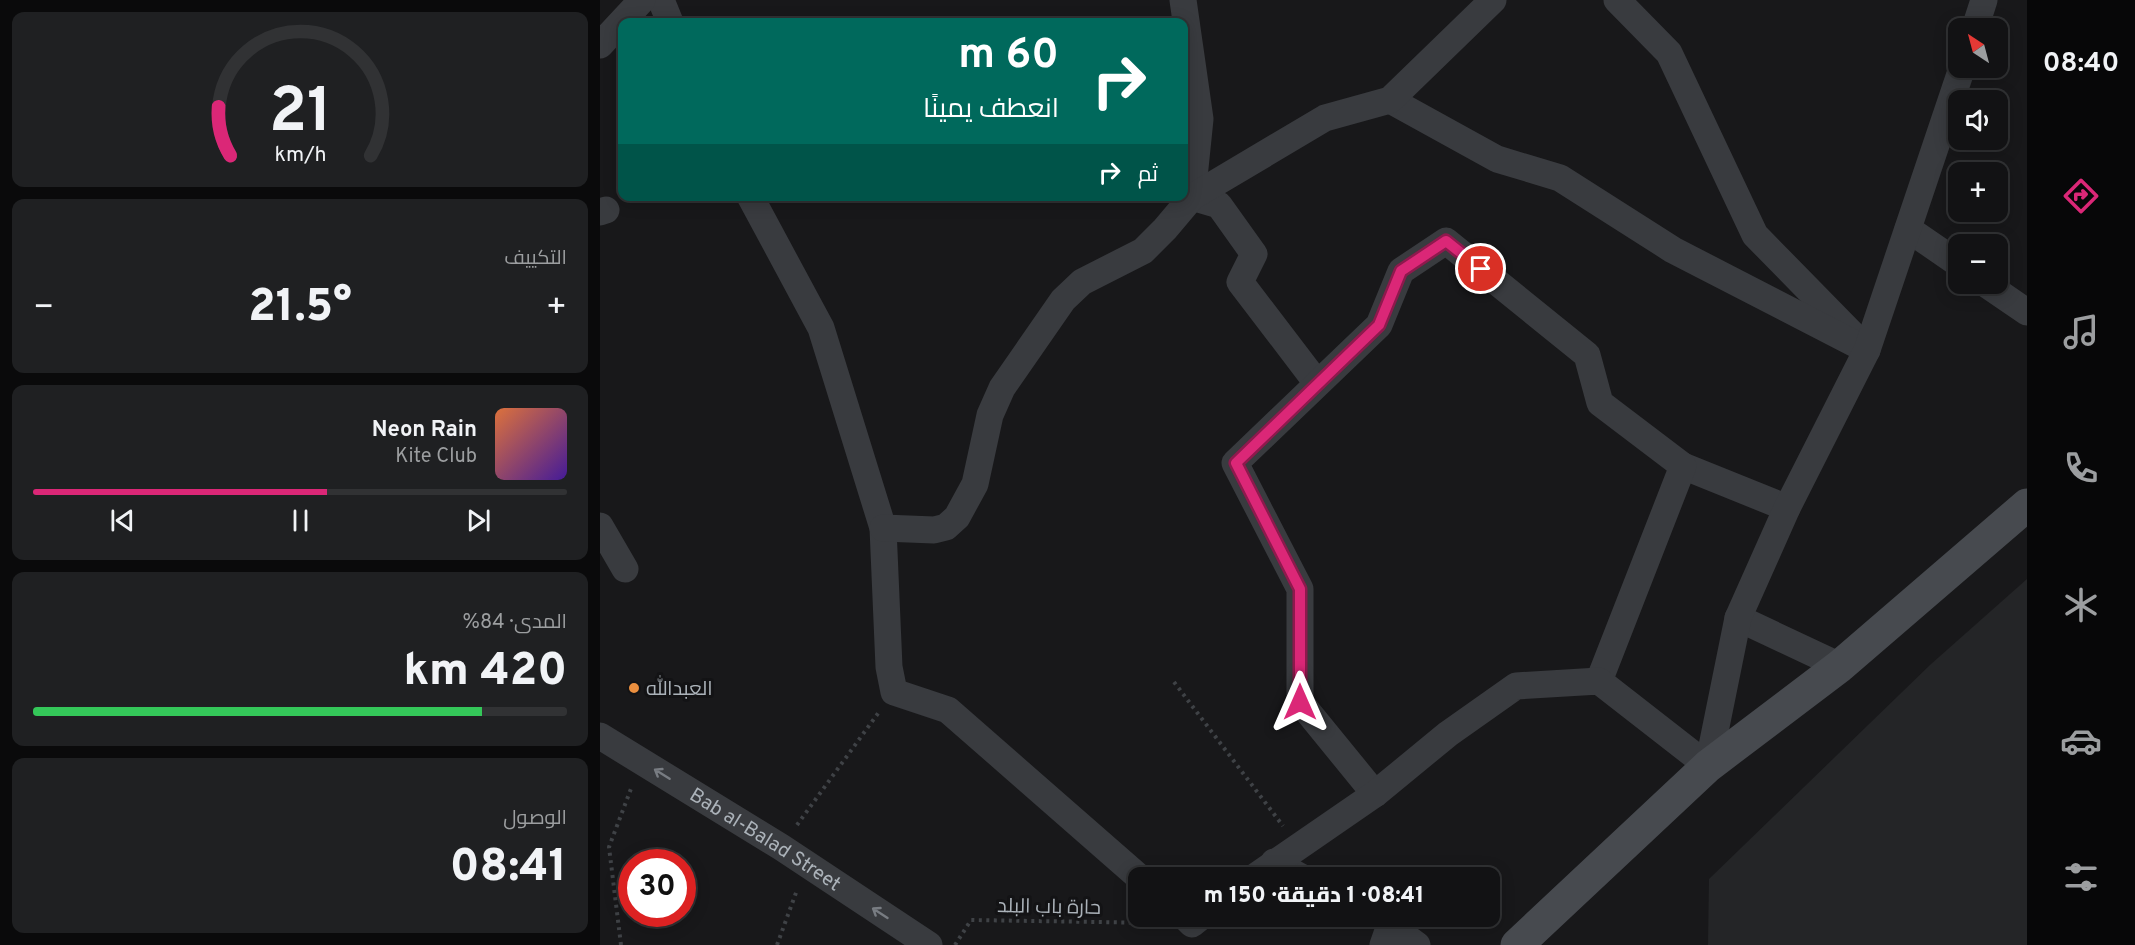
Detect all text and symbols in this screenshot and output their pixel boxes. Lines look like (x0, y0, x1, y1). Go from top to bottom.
north arrow (1948, 18, 2008, 78)
map controls (1948, 18, 2008, 294)
text: 60 m (958, 30, 1059, 83)
icon: right (1080, 42, 1158, 120)
text: 08:40 (2043, 47, 2119, 81)
text: 21 (268, 75, 332, 154)
button: sound (1948, 90, 2008, 150)
text: انعطف يمينًا (923, 93, 1059, 127)
text: km/h (274, 143, 326, 170)
icon: right (1093, 156, 1126, 189)
text: ثم (1138, 162, 1158, 189)
button: + (1948, 162, 2008, 222)
icon: directions (2060, 175, 2102, 217)
button: − (1948, 234, 2008, 294)
pin (1455, 243, 1506, 294)
text: التكييف (504, 246, 567, 272)
icon: arrive (1464, 252, 1497, 285)
text: 21.5° (248, 280, 352, 337)
text: − (33, 288, 54, 330)
text: + (546, 288, 567, 330)
icon: music (2060, 311, 2102, 353)
text: Neon Rain (372, 417, 477, 444)
text: Kite Club (395, 444, 477, 470)
icon: phone (2060, 447, 2102, 489)
icon: previous (106, 504, 139, 537)
icon: pause (284, 504, 317, 537)
icon: next (462, 504, 495, 537)
icon: climate (2060, 584, 2102, 626)
text: المدى · 84% (463, 610, 567, 636)
text: 420 km (404, 644, 567, 701)
position arrow (1268, 670, 1332, 734)
place label: العبدالله (646, 675, 713, 703)
marker: العبدالله (627, 681, 641, 695)
icon: car (2060, 720, 2102, 762)
one-way arrow (654, 768, 671, 780)
street label: Bab al-Balad Street (684, 783, 845, 898)
text: الوصول (503, 806, 567, 832)
text: 08:41 (450, 840, 567, 897)
speed limit sign: 30 (618, 849, 696, 927)
icon: filters (2060, 856, 2102, 898)
text: 08:41 · 1 دقيقة · 150 m (1204, 883, 1424, 910)
street label: حارة باب البلد (997, 894, 1101, 922)
one-way arrow (872, 907, 889, 919)

